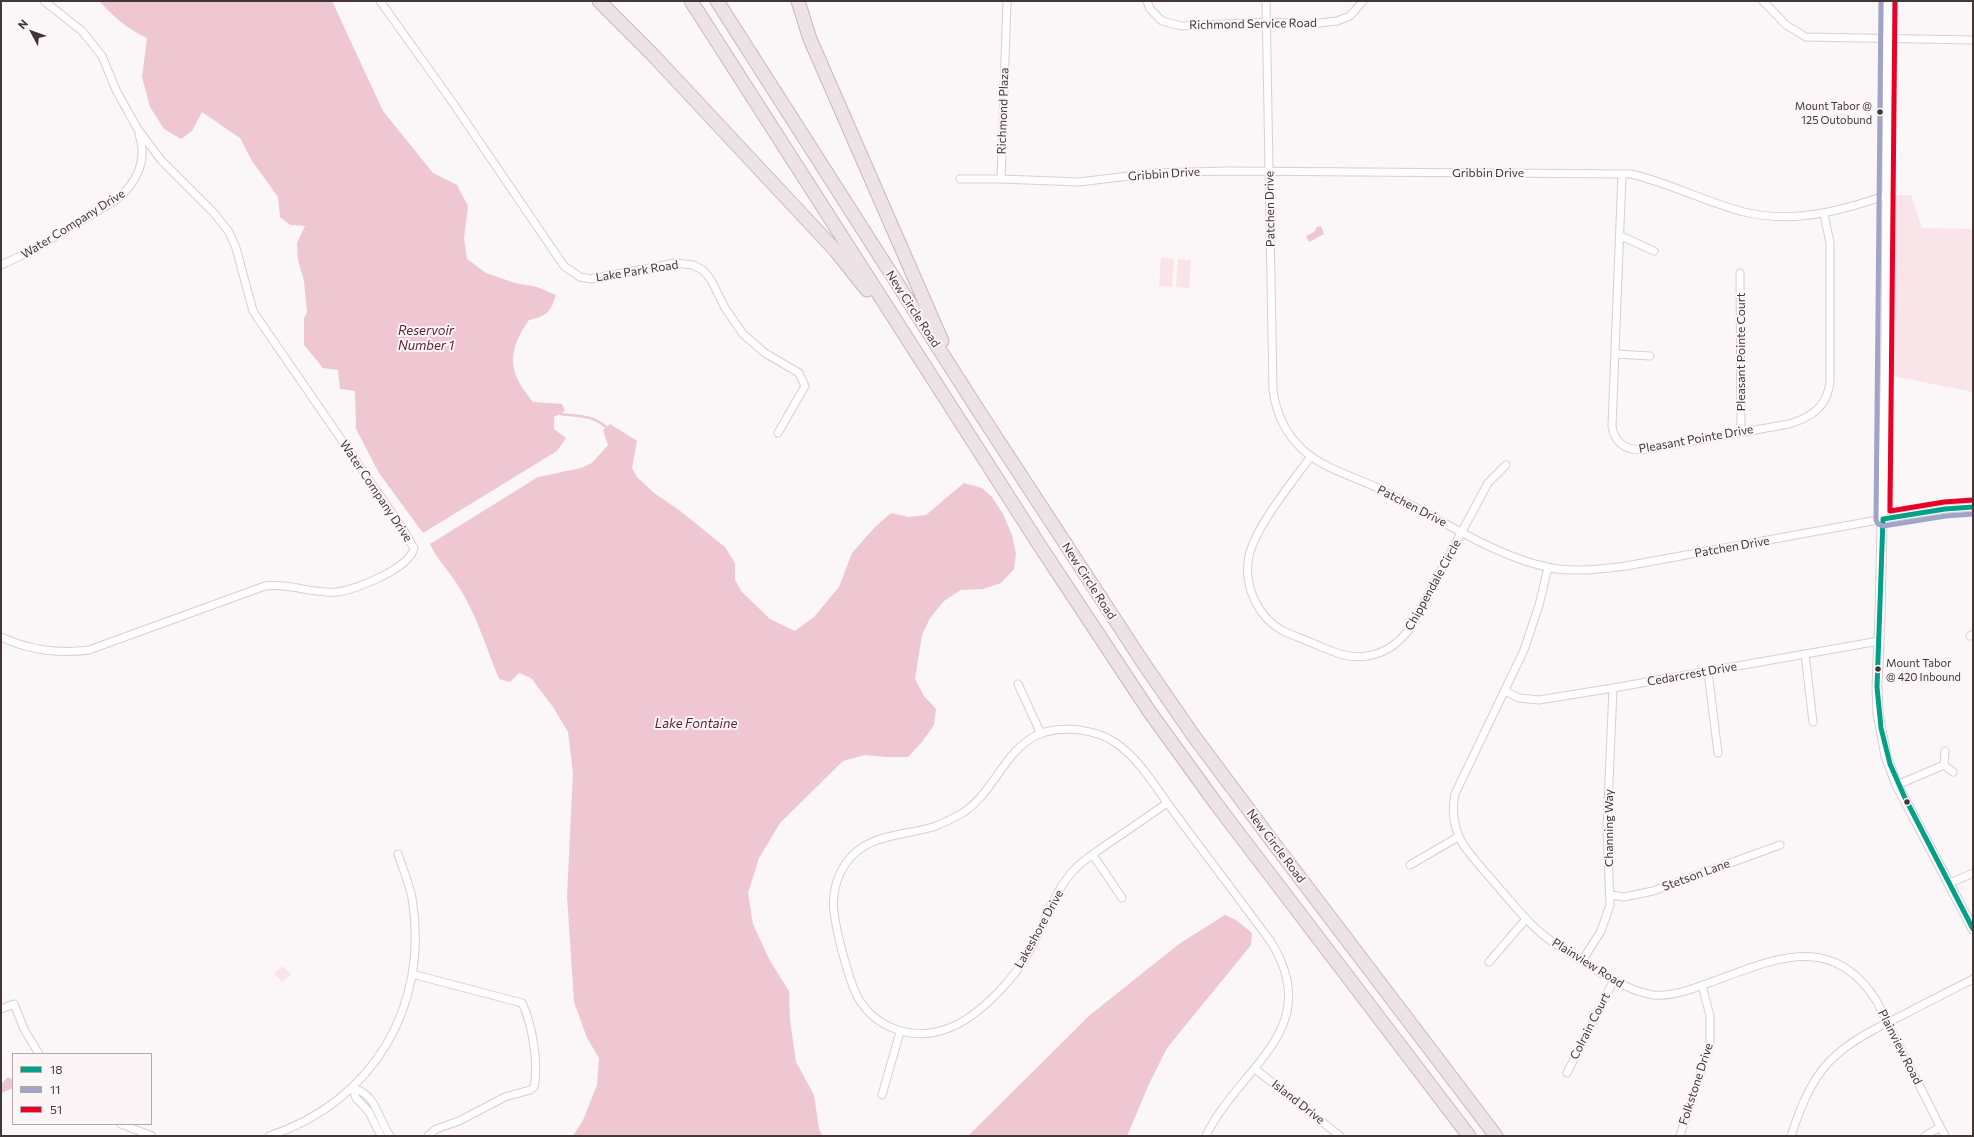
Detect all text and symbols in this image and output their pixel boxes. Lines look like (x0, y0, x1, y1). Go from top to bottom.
north arrow (12, 12, 52, 52)
text: N (15, 16, 30, 31)
street label: Richmond Service Road (1189, 16, 1317, 32)
street label: Richmond Plaza (994, 67, 1012, 155)
place label: Mount Tabor @ 125 Outobund (1795, 99, 1872, 125)
marker: Mount Tabor @ 125 Outobund (1875, 107, 1885, 117)
street label: Gribbin Drive (1128, 164, 1200, 184)
street label: Gribbin Drive (1452, 166, 1524, 180)
street label: Patchen Drive (1262, 171, 1278, 247)
street label: Water Company Drive (18, 186, 128, 262)
street label: Lake Park Road (595, 257, 679, 285)
street label: New Circle Road (883, 268, 943, 350)
street label: Pleasant Pointe Court (1734, 293, 1748, 411)
water label: Reservoir Number 1 (398, 323, 454, 354)
street label: Pleasant Pointe Drive (1638, 422, 1754, 456)
street label: Water Company Drive (337, 437, 415, 545)
street label: Patchen Drive (1375, 482, 1449, 530)
street label: Patchen Drive (1693, 533, 1771, 561)
street label: Chippendale Circle (1402, 537, 1464, 633)
street label: New Circle Road (1059, 540, 1119, 622)
place label: Mount Tabor @ 420 Inbound (1886, 656, 1961, 682)
street label: Cedarcrest Drive (1646, 659, 1738, 689)
marker: Mount Tabor @ 420 Inbound (1873, 664, 1883, 674)
water label: Lake Fontaine (655, 716, 737, 732)
street label: Channing Way (1602, 789, 1616, 867)
unlabelled marker (1902, 797, 1912, 807)
street label: New Circle Road (1244, 806, 1308, 886)
street label: Stetson Lane (1660, 856, 1732, 894)
street label: Lakeshore Drive (1012, 887, 1066, 971)
street label: Plainview Road (1549, 935, 1627, 991)
street label: Colrain Court (1567, 990, 1613, 1062)
street label: Plainview Road (1875, 1007, 1925, 1087)
street label: Folkstone Drive (1676, 1041, 1716, 1127)
legend (12, 1053, 152, 1125)
text: 18 (50, 1062, 62, 1076)
street label: Island Drive (1269, 1077, 1327, 1127)
text: 11 (50, 1082, 60, 1096)
text: 51 (50, 1102, 62, 1116)

